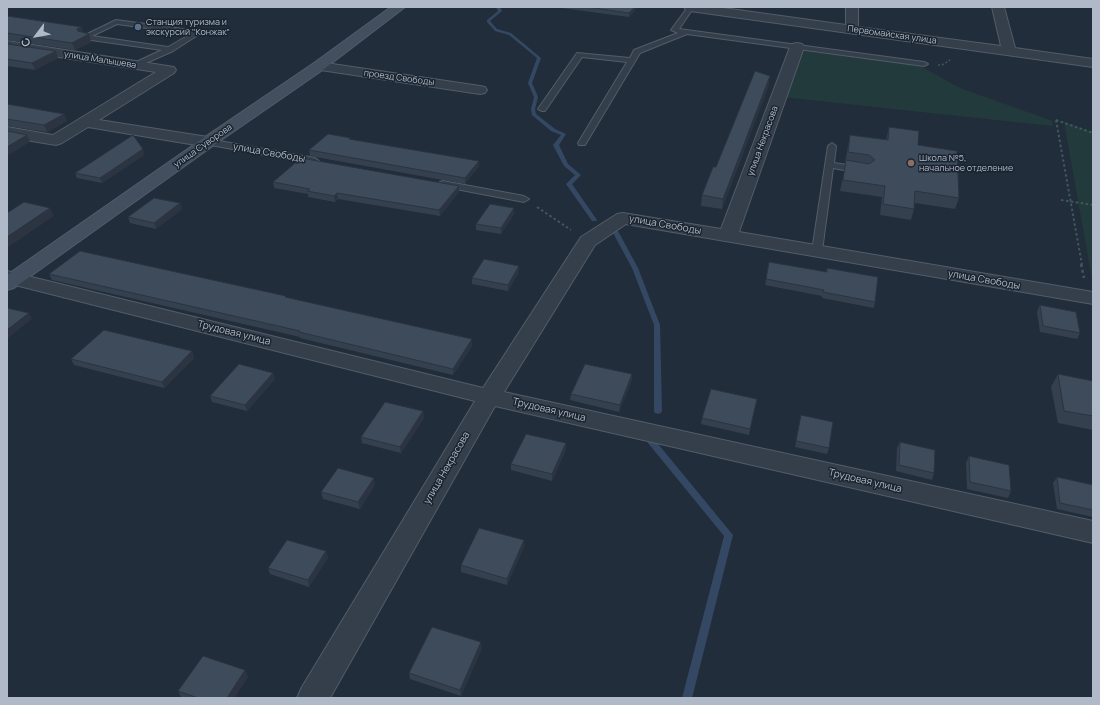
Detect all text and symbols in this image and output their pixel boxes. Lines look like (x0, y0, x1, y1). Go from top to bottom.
north arrow (16, 16, 56, 56)
place label: Станция туризма и экскурсий "Конжак" (146, 17, 230, 38)
marker: Станция туризма и экскурсий "Конжак" (133, 22, 143, 32)
street label: Первомайская улица (847, 23, 937, 47)
text: С (17, 35, 34, 50)
street label: улица Малышева (63, 49, 137, 71)
street label: проезд Свободы (363, 68, 435, 88)
street label: улица Некрасова (745, 105, 781, 177)
street label: улица Суворова (172, 122, 234, 170)
street label: улица Свободы (232, 141, 306, 165)
place label: Школа №5, начальное отделение (919, 153, 1013, 174)
marker: Школа №5, начальное отделение (906, 158, 916, 168)
street label: улица Свободы (628, 213, 702, 237)
street label: улица Свободы (947, 268, 1021, 292)
street label: Трудовая улица (196, 318, 272, 348)
street label: Трудовая улица (511, 396, 587, 424)
street label: улица Некрасова (421, 430, 473, 506)
street label: Трудовая улица (827, 467, 903, 495)

